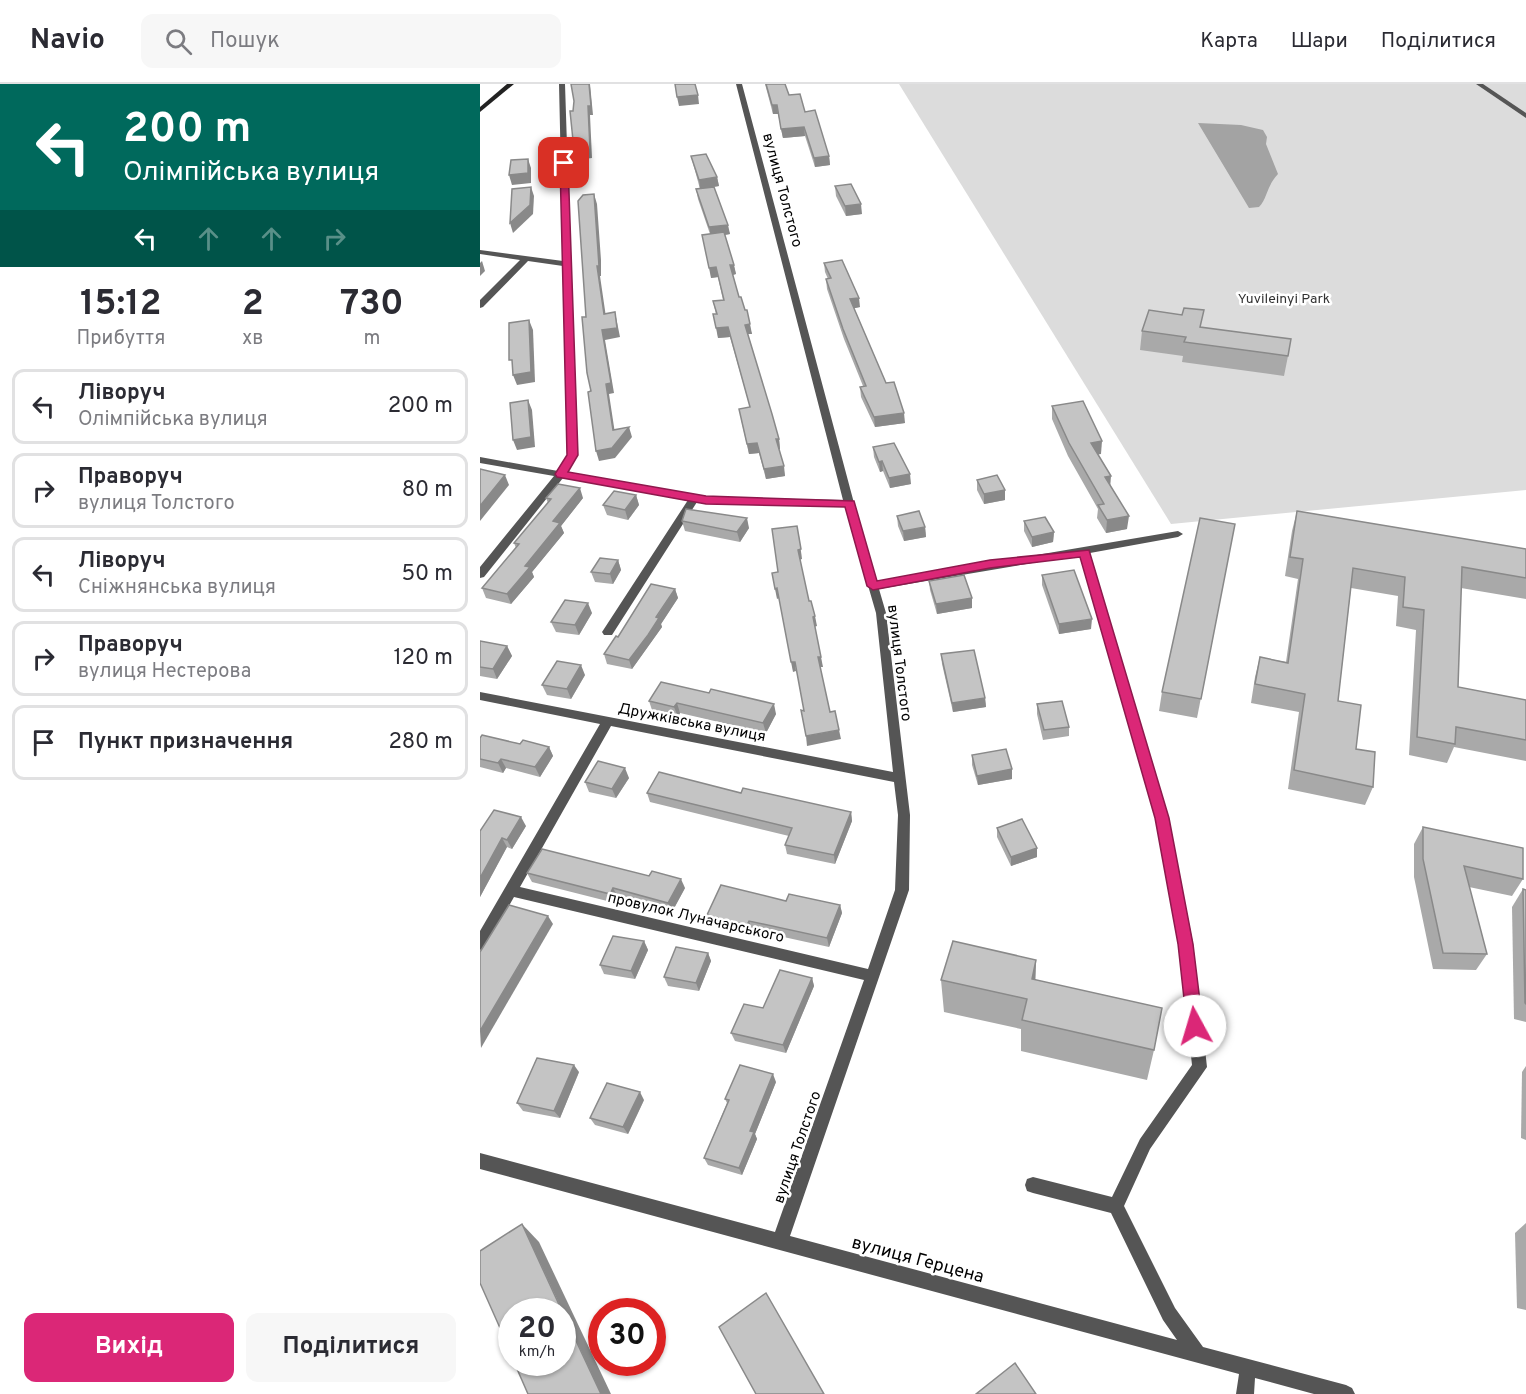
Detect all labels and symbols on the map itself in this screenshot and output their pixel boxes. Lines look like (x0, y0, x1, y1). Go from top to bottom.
street label: вулиця Толстого (757, 131, 806, 250)
pin (538, 137, 589, 188)
park label: Yuvileinyi Park (1238, 291, 1330, 308)
street label: вулиця Толстого (882, 604, 915, 723)
street label: Дружківська вулиця (616, 700, 767, 747)
street label: провулок Луначарського (606, 889, 786, 948)
position arrow (1163, 994, 1227, 1058)
street label: вулиця Толстого (770, 1089, 827, 1206)
street label: вулиця Герцена (849, 1232, 986, 1289)
speed limit sign: 30 (588, 1298, 666, 1376)

